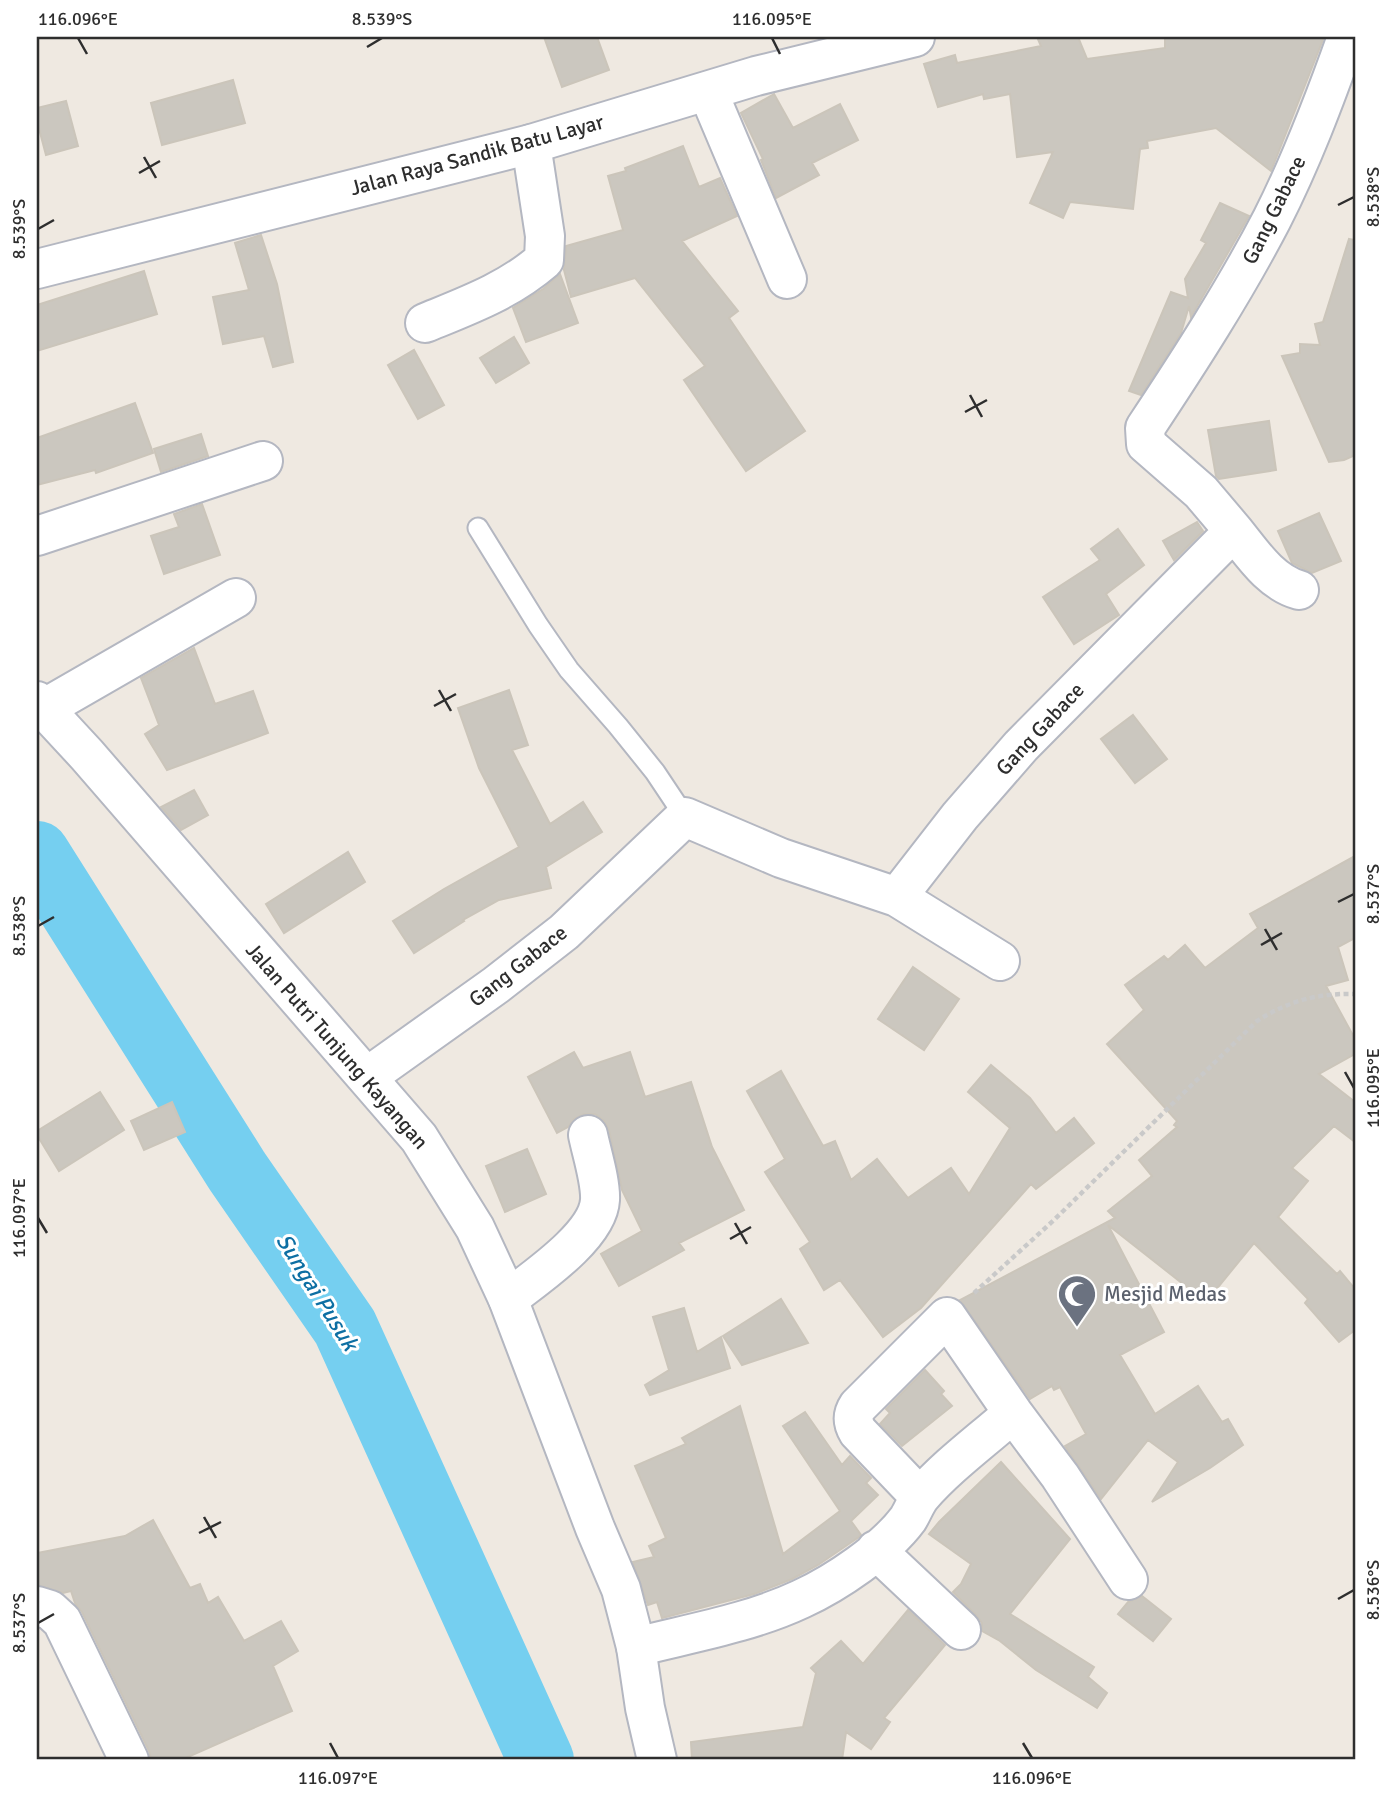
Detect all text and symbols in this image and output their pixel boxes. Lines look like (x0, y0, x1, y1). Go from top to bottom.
text: 116.096°E (38, 8, 118, 30)
text: 8.539°S (352, 8, 412, 30)
text: 116.095°E (732, 8, 812, 30)
street label: Jalan Raya Sandik Batu Layar (347, 109, 607, 201)
street label: Gang Gabace (1237, 152, 1311, 268)
text: 8.538°S (1362, 167, 1384, 227)
text: 8.539°S (8, 199, 30, 259)
street label: Gang Gabace (990, 677, 1090, 781)
text: 8.537°S (1362, 864, 1384, 924)
text: 8.538°S (8, 896, 30, 956)
street label: Gang Gabace (464, 920, 572, 1012)
street label: Jalan Putri Tunjung Kayangan (240, 937, 434, 1155)
text: 116.095°E (1362, 1048, 1384, 1128)
text: 116.097°E (8, 1178, 30, 1258)
water label: Sungai Pusuk (270, 1228, 366, 1358)
mosque icon: Mesjid Medas (1056, 1273, 1098, 1328)
place label: Mesjid Medas (1104, 1281, 1226, 1307)
text: 8.536°S (1362, 1560, 1384, 1620)
text: 8.537°S (8, 1593, 30, 1653)
text: 116.097°E (298, 1767, 378, 1789)
text: 116.096°E (992, 1767, 1072, 1789)

